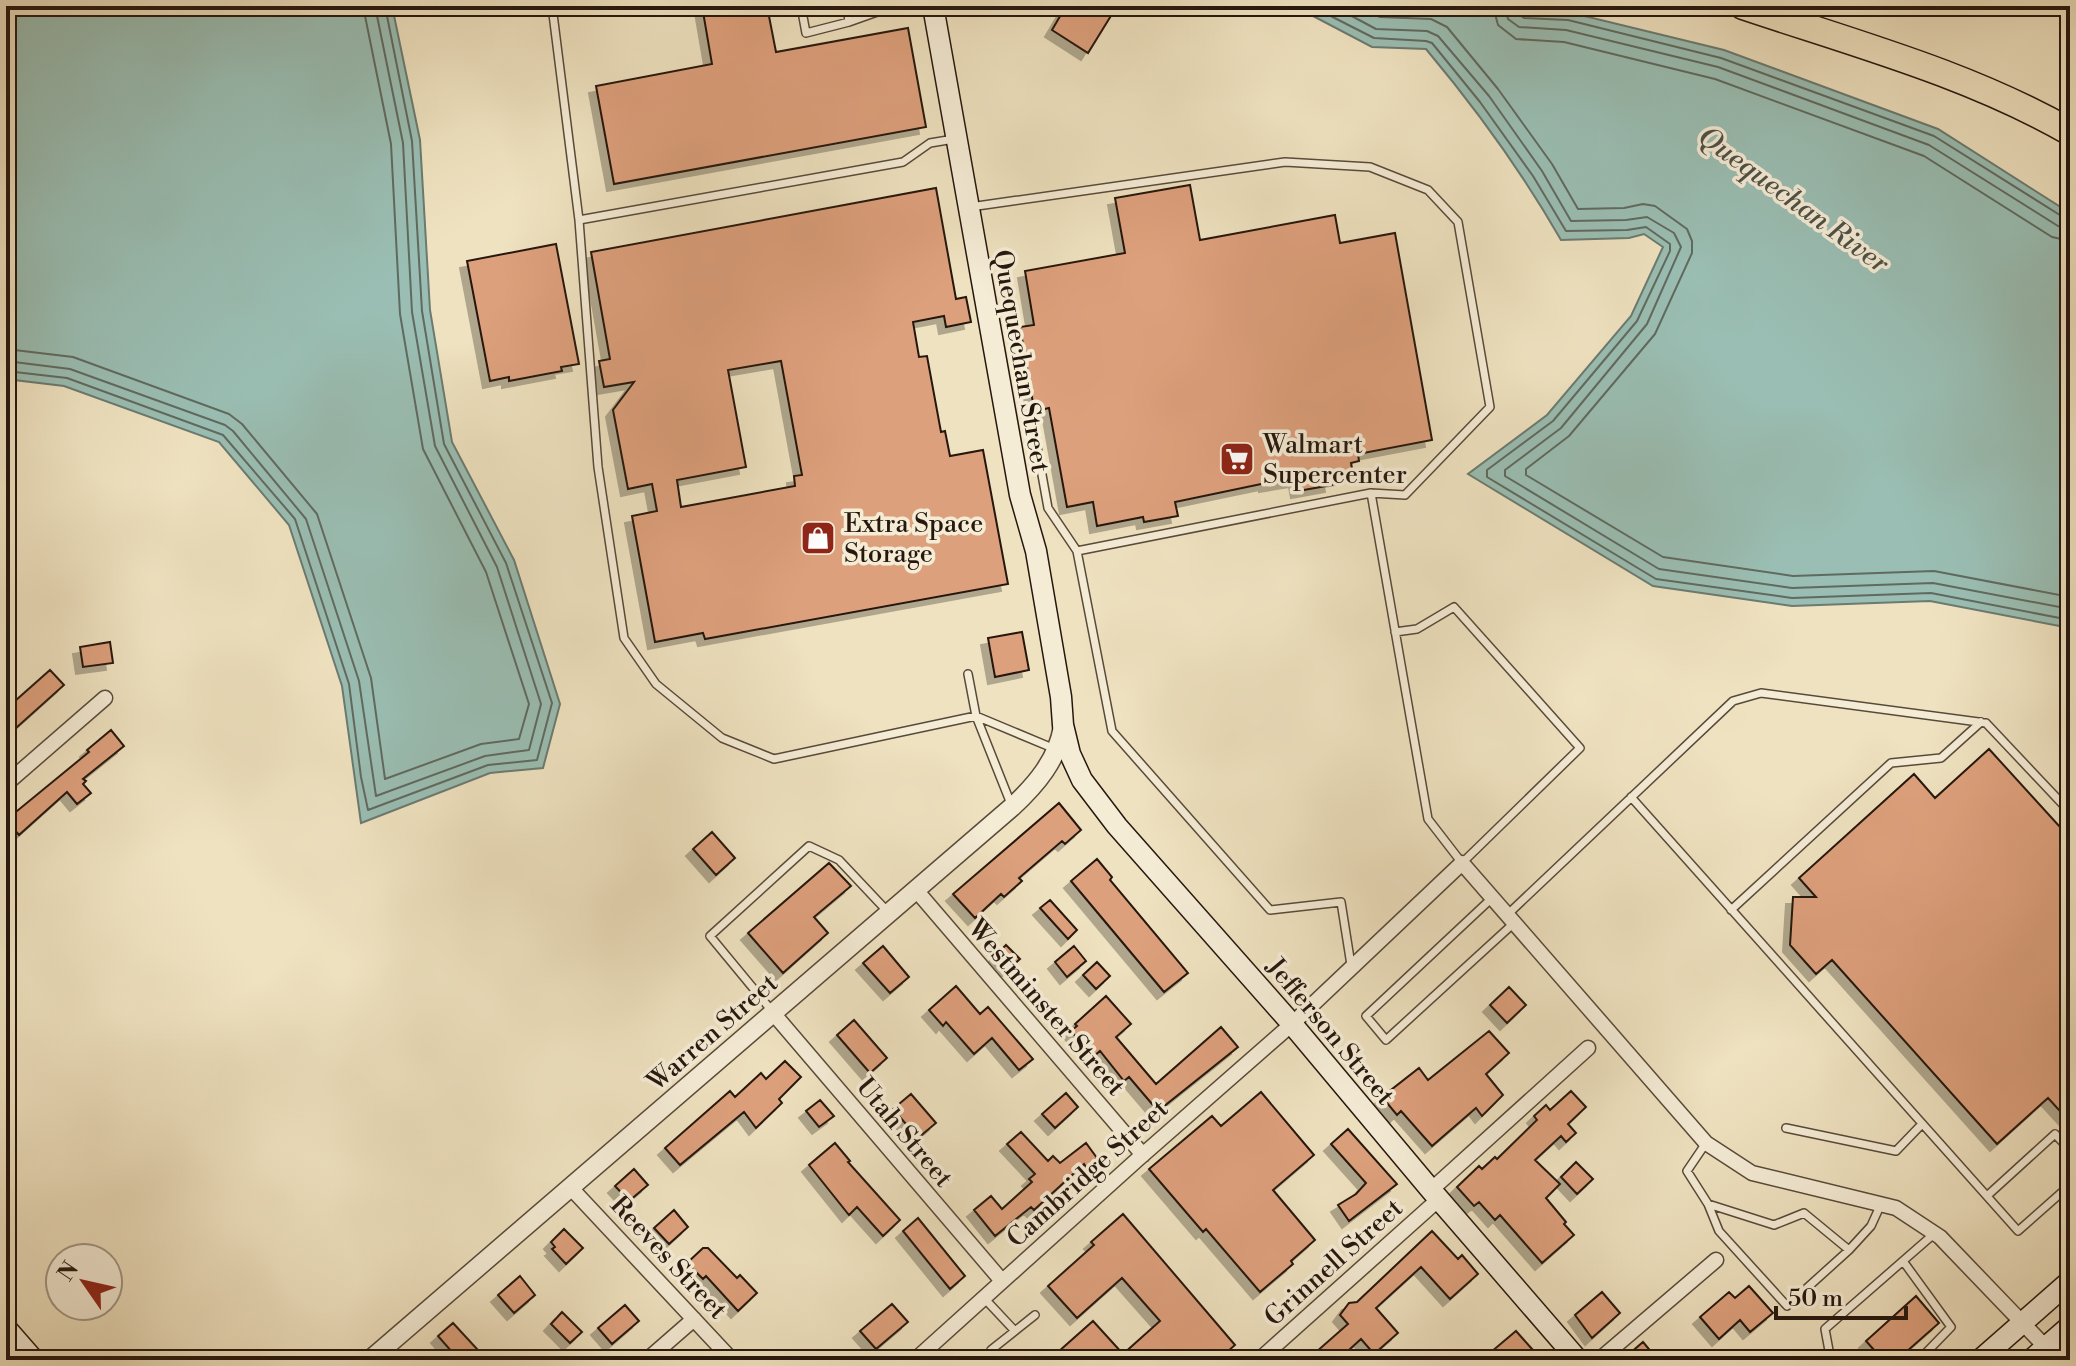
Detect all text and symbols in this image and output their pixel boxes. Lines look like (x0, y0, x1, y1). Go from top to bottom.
water label: Quequechan River (1691, 119, 1896, 282)
street label: Quequechan Street (986, 247, 1056, 475)
place label: Walmart Supercenter (1262, 429, 1407, 491)
supermarket icon: Walmart Supercenter (1218, 440, 1256, 478)
place label: Extra Space Storage (844, 508, 983, 570)
shop icon: Extra Space Storage (799, 519, 837, 557)
street label: Westminster Street (960, 912, 1132, 1103)
street label: Jefferson Street (1259, 951, 1401, 1112)
street label: Warren Street (640, 967, 784, 1099)
street label: Utah Street (849, 1071, 959, 1194)
street label: Cambridge Street (1000, 1093, 1175, 1255)
street label: Reeves Street (603, 1189, 733, 1326)
street label: Grinnell Street (1258, 1192, 1409, 1333)
north arrow (44, 1242, 124, 1322)
text: N (53, 1256, 85, 1286)
scale bar (1776, 1270, 1906, 1320)
text: 50 m (1788, 1284, 1843, 1314)

